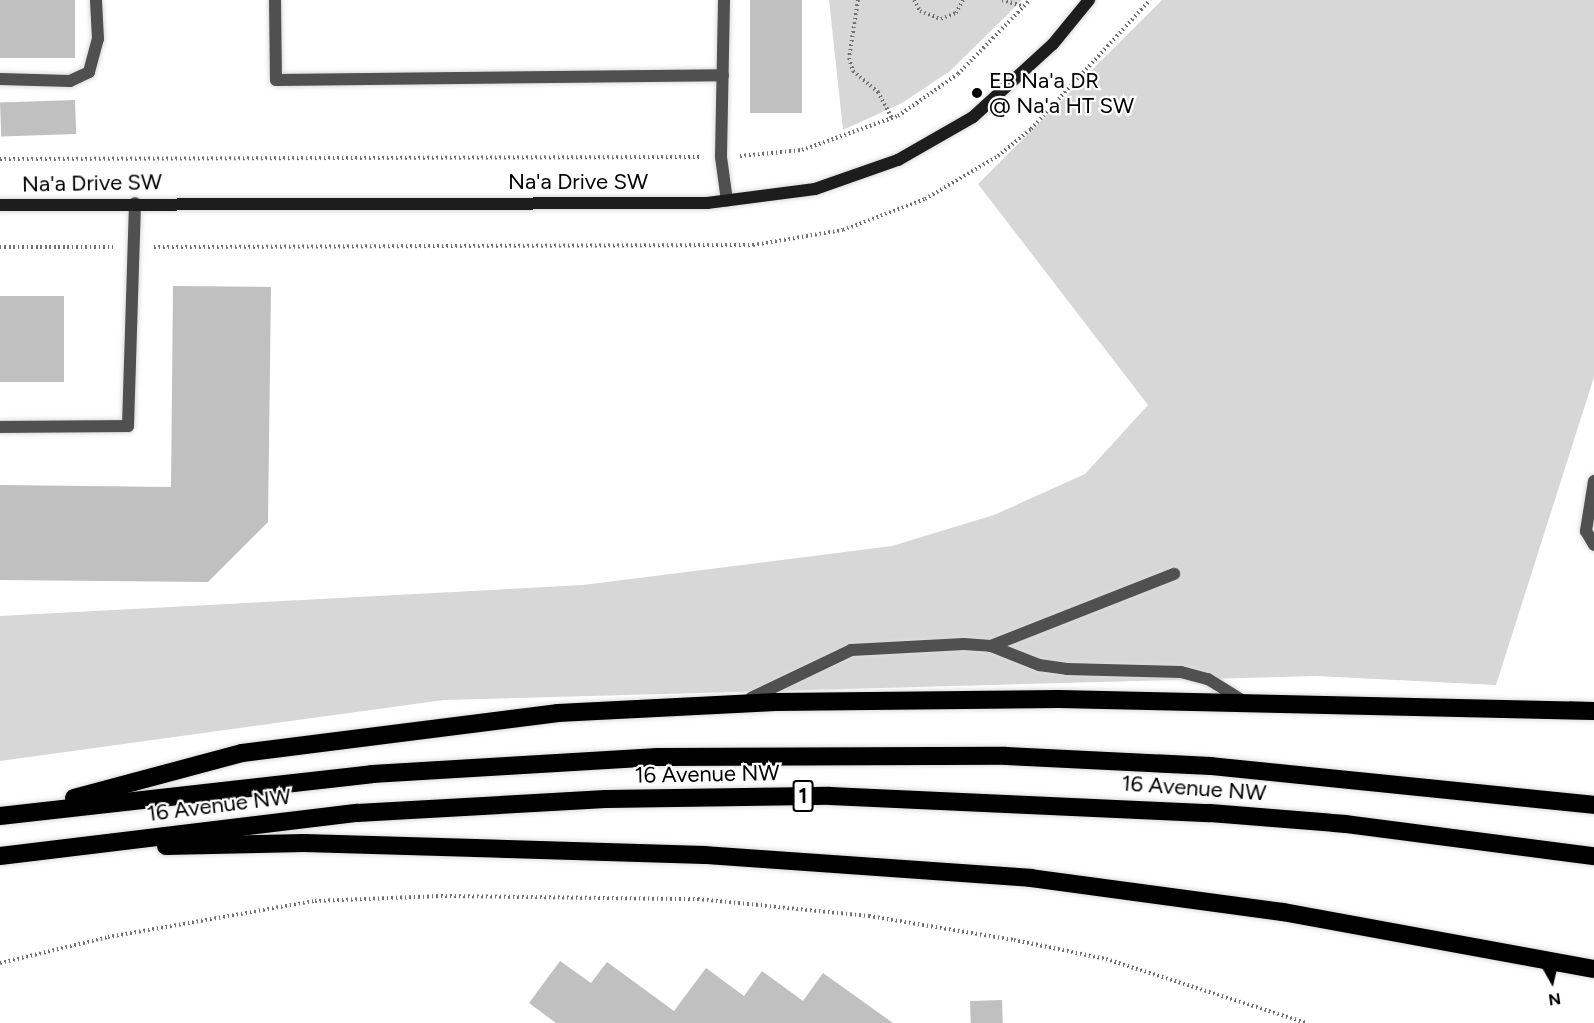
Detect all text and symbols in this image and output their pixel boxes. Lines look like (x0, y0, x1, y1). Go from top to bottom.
place label: EB Na'a DR @ Na'a HT SW (989, 67, 1134, 118)
marker: EB Na'a DR @ Na'a HT SW (970, 86, 984, 100)
street label: Na'a Drive SW (22, 169, 162, 197)
street label: Na'a Drive SW (508, 169, 648, 195)
street label: 16 Avenue NW (634, 760, 780, 788)
street label: 16 Avenue NW (1121, 770, 1267, 806)
road number: 1 (792, 778, 814, 814)
street label: 16 Avenue NW (145, 783, 293, 827)
north arrow (1522, 951, 1582, 1011)
text: N (1547, 989, 1562, 1010)

